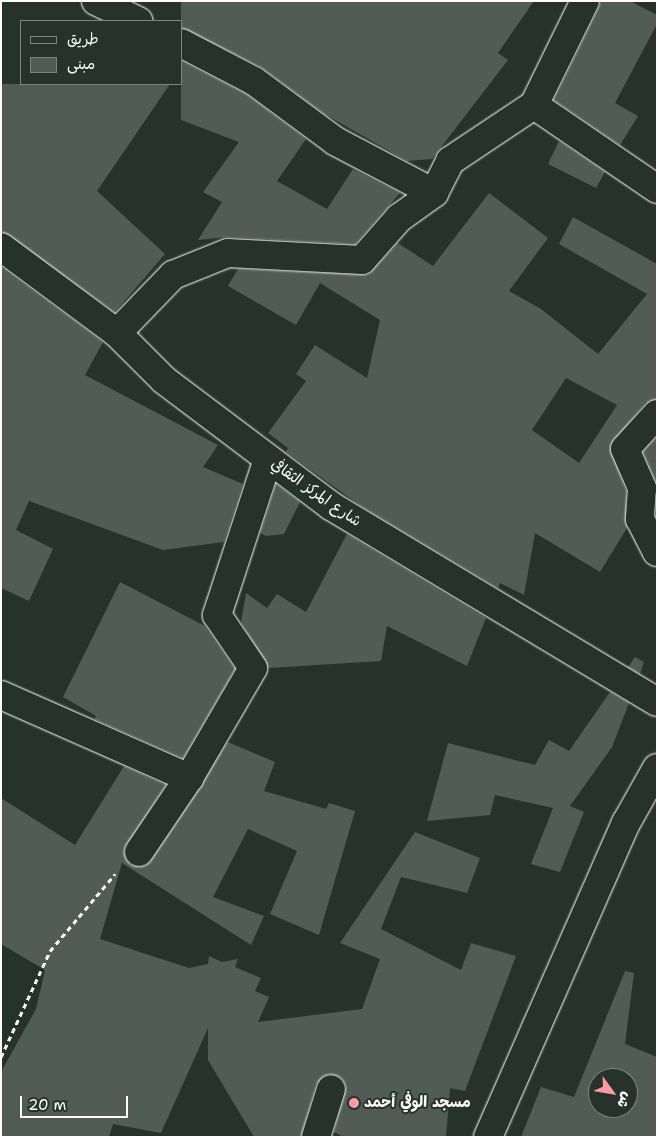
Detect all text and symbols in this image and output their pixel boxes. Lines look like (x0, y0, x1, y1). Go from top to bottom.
legend (20, 20, 182, 85)
text: طريق (67, 29, 99, 49)
text: مبنى (67, 54, 95, 74)
street label: شارع المركز الثقافي (267, 455, 365, 531)
north arrow (588, 1068, 638, 1118)
scale bar (22, 1086, 130, 1118)
text: ش (613, 1089, 637, 1112)
place label: مسجد الوفي أحمد (364, 1094, 471, 1112)
text: 20 m (28, 1095, 67, 1115)
marker: مسجد الوفي أحمد (348, 1097, 360, 1109)

